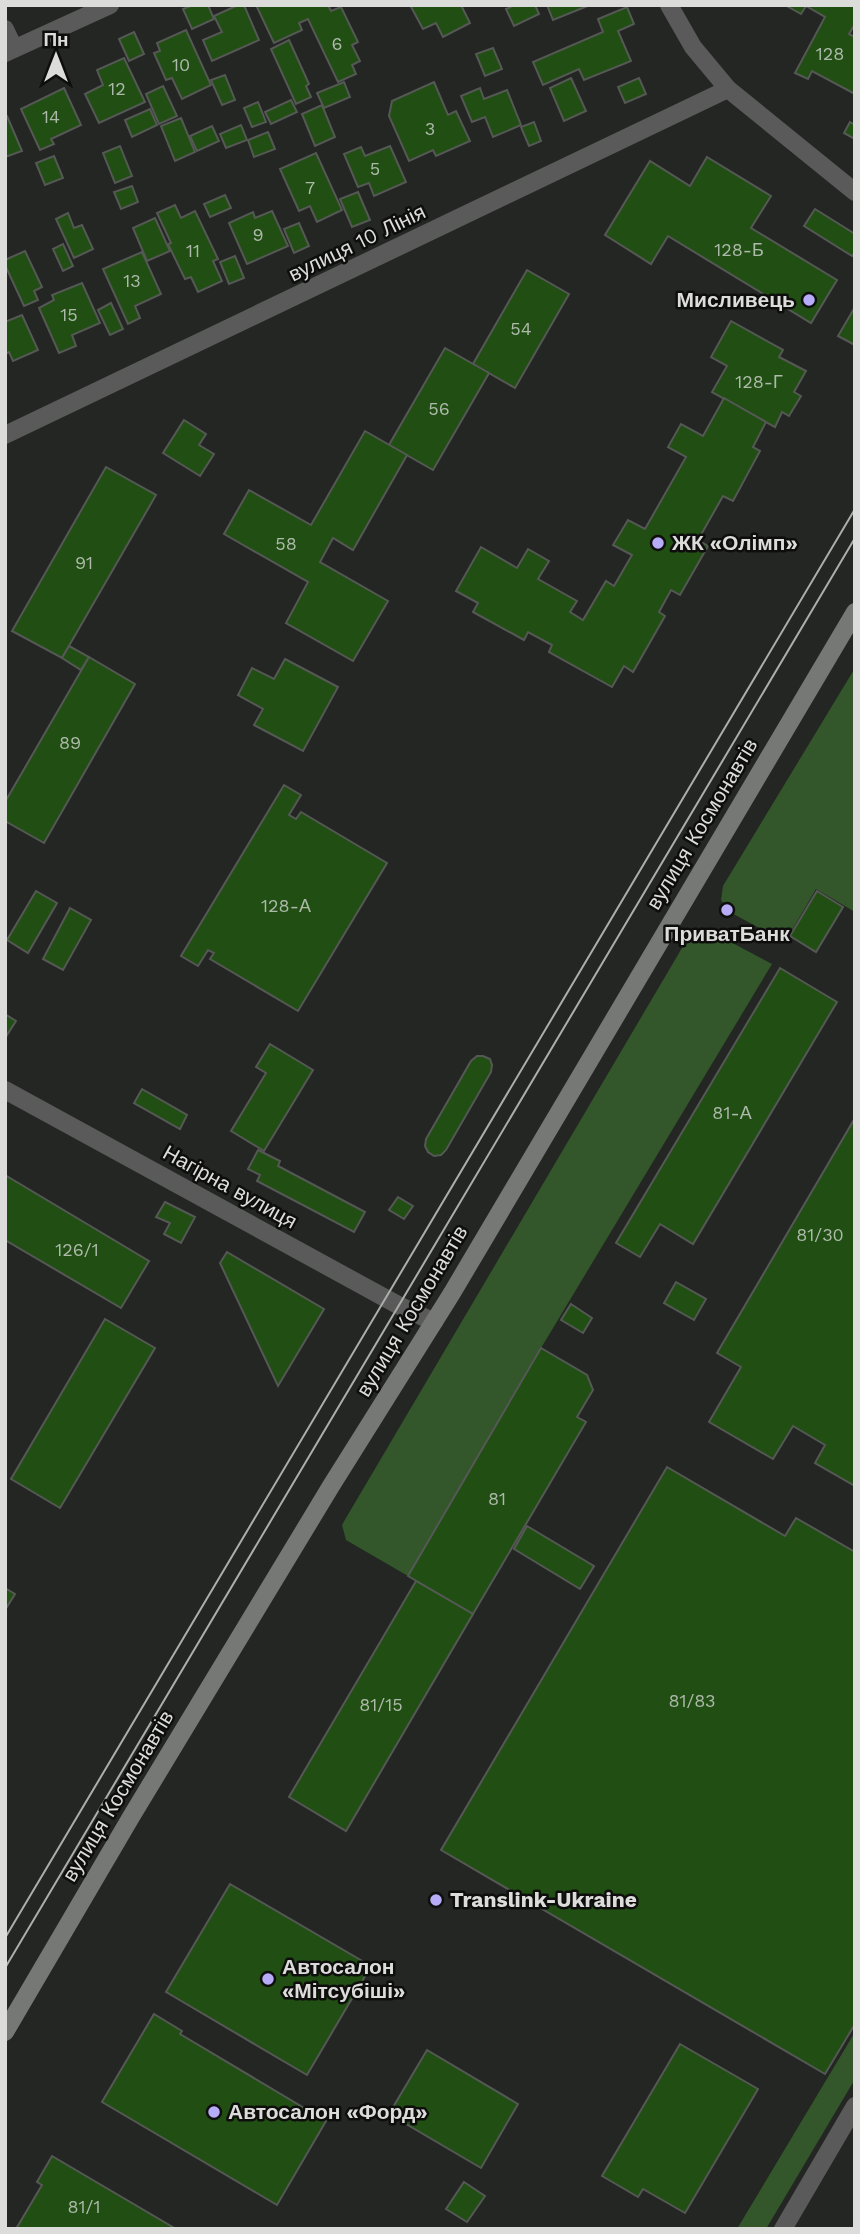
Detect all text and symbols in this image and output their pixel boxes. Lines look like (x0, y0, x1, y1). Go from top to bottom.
north arrow (21, 21, 91, 91)
text: Пн (43, 28, 69, 51)
house number: 6 (332, 33, 342, 54)
house number: 128 (816, 43, 844, 64)
house number: 10 (172, 54, 190, 75)
house number: 12 (108, 78, 126, 99)
house number: 14 (42, 106, 60, 127)
house number: 3 (425, 118, 435, 139)
house number: 5 (370, 158, 380, 179)
house number: 7 (305, 177, 315, 198)
street label: вулиця 10 Лінія (284, 199, 429, 287)
house number: 9 (252, 224, 264, 245)
house number: 128-Б (714, 239, 764, 260)
house number: 11 (186, 240, 200, 261)
house number: 13 (123, 270, 141, 291)
place label: Мисливець (677, 287, 795, 312)
marker: Мисливець (801, 292, 817, 308)
house number: 15 (60, 304, 78, 325)
house number: 54 (510, 318, 532, 339)
house number: 128-Г (735, 371, 783, 392)
house number: 56 (428, 398, 450, 419)
place label: ЖК «Олімп» (671, 530, 798, 555)
house number: 58 (275, 533, 297, 554)
marker: ЖК «Олімп» (650, 535, 666, 551)
house number: 91 (75, 552, 93, 573)
house number: 89 (59, 732, 81, 753)
street label: вулиця Космонавтів (641, 734, 763, 914)
house number: 128-А (261, 895, 311, 916)
marker: ПриватБанк (719, 902, 735, 918)
place label: ПриватБанк (664, 921, 790, 946)
house number: 81-А (712, 1102, 752, 1123)
street label: Нагірна вулиця (159, 1139, 302, 1234)
street label: вулиця Космонавтів (351, 1221, 473, 1401)
house number: 81/30 (796, 1224, 844, 1245)
house number: 126/1 (55, 1239, 99, 1260)
house number: 81 (488, 1488, 506, 1509)
house number: 81/83 (669, 1690, 715, 1711)
house number: 81/15 (359, 1694, 403, 1715)
street label: вулиця Космонавтів (57, 1706, 179, 1886)
place label: Translink-Ukraine (450, 1887, 637, 1912)
marker: Translink-Ukraine (428, 1892, 444, 1908)
place label: Автосалон «Мітсубіші» (282, 1954, 405, 2003)
marker: Автосалон «Мітсубіші» (260, 1971, 276, 1987)
place label: Автосалон «Форд» (228, 2099, 428, 2124)
marker: Автосалон «Форд» (206, 2104, 222, 2120)
house number: 81/1 (68, 2196, 101, 2217)

